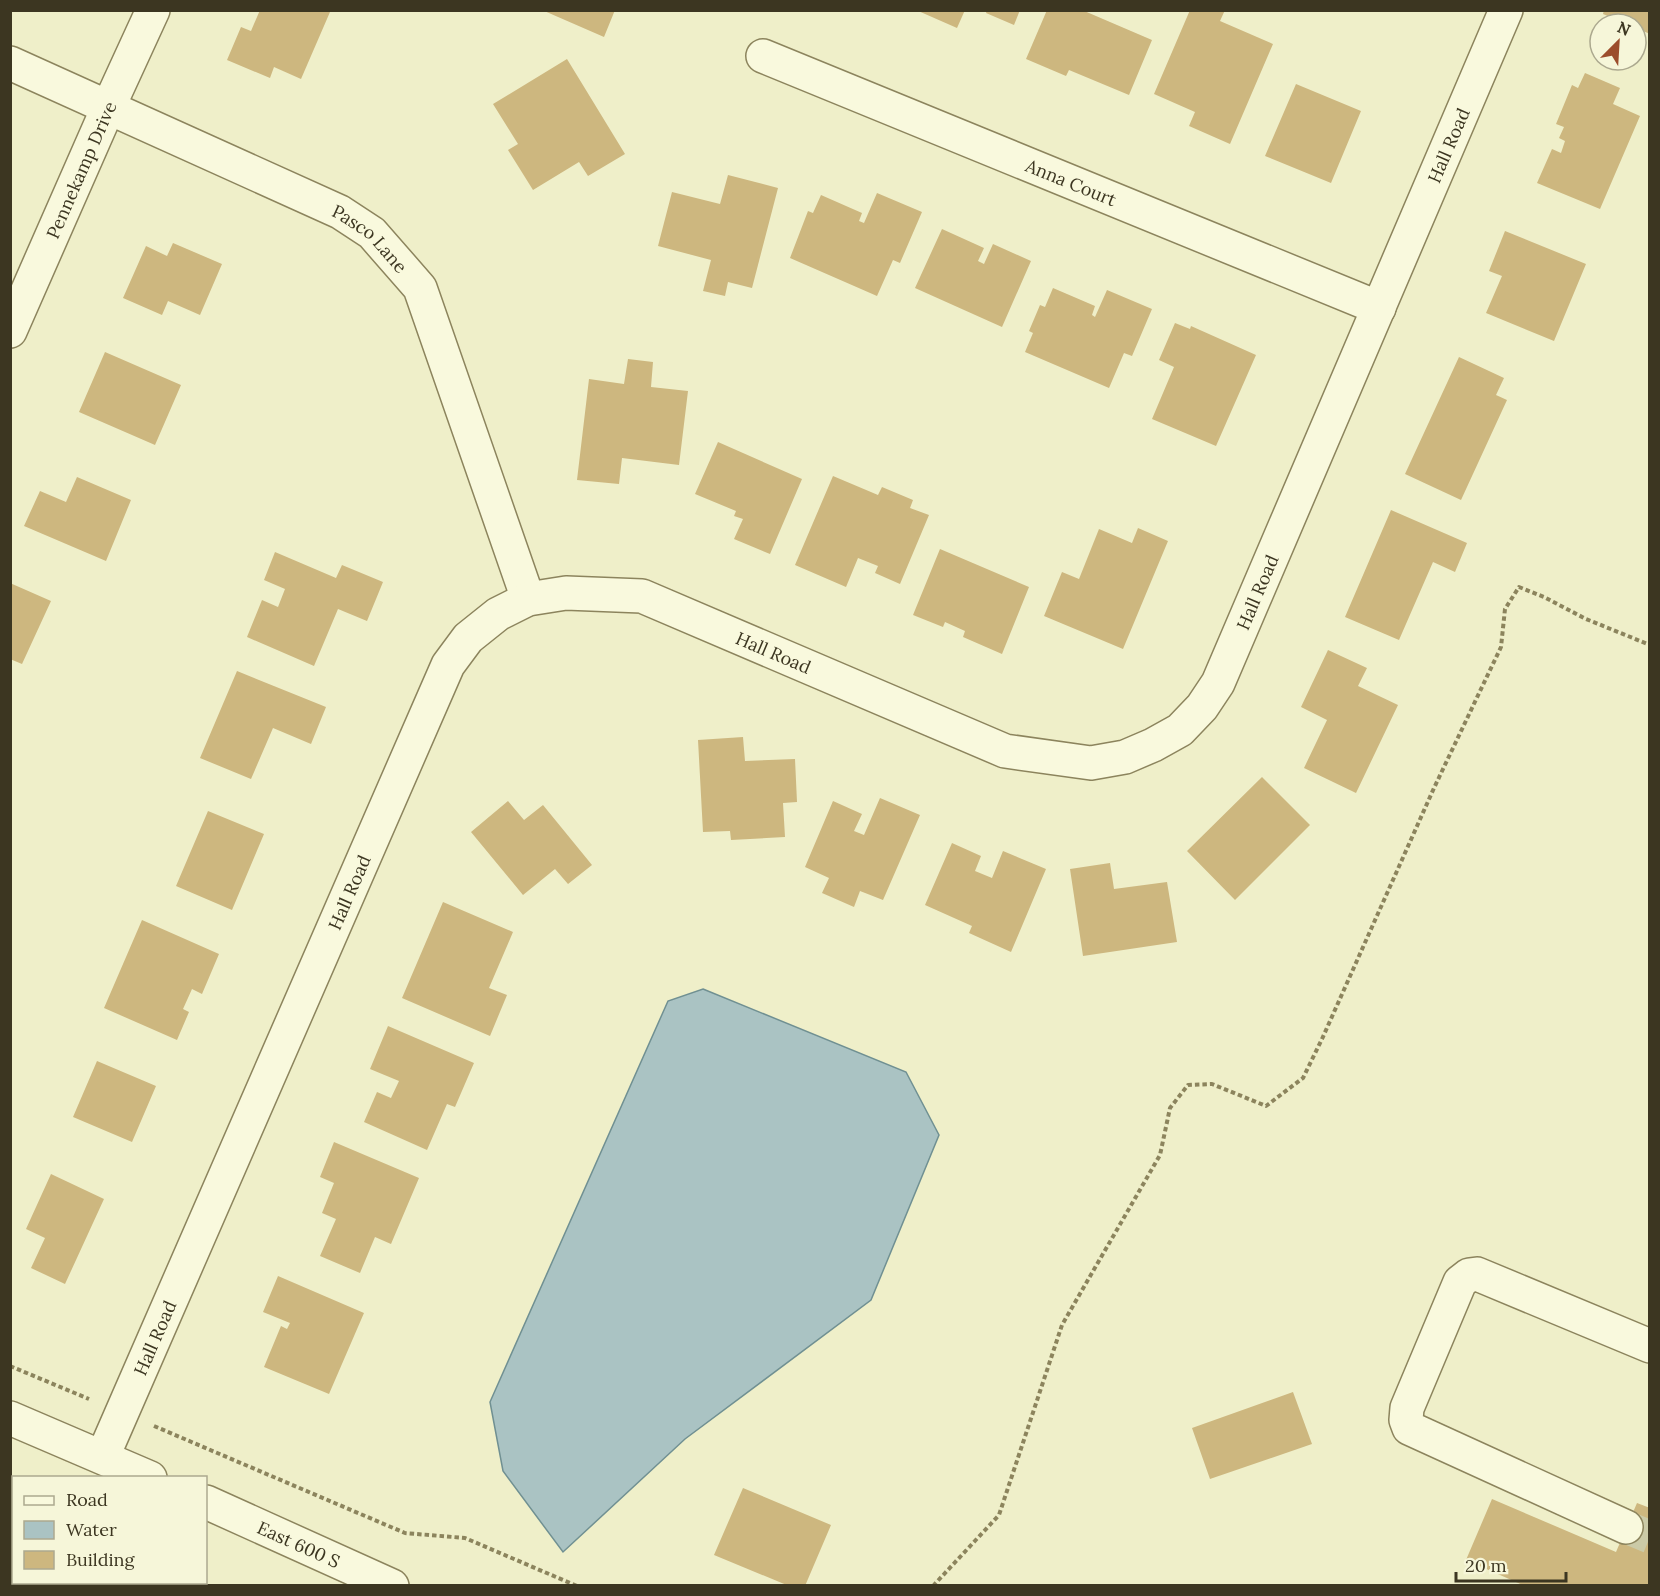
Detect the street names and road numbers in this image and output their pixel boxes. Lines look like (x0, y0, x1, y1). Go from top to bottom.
street label: Pennekamp Drive (41, 97, 121, 242)
street label: Hall Road (1422, 104, 1474, 186)
street label: Anna Court (1022, 153, 1120, 211)
street label: Pasco Lane (329, 199, 413, 277)
street label: Hall Road (1231, 551, 1283, 633)
street label: Hall Road (732, 626, 815, 678)
street label: Hall Road (322, 851, 375, 933)
street label: Hall Road (128, 1296, 181, 1379)
street label: East 600 S (254, 1515, 344, 1573)

